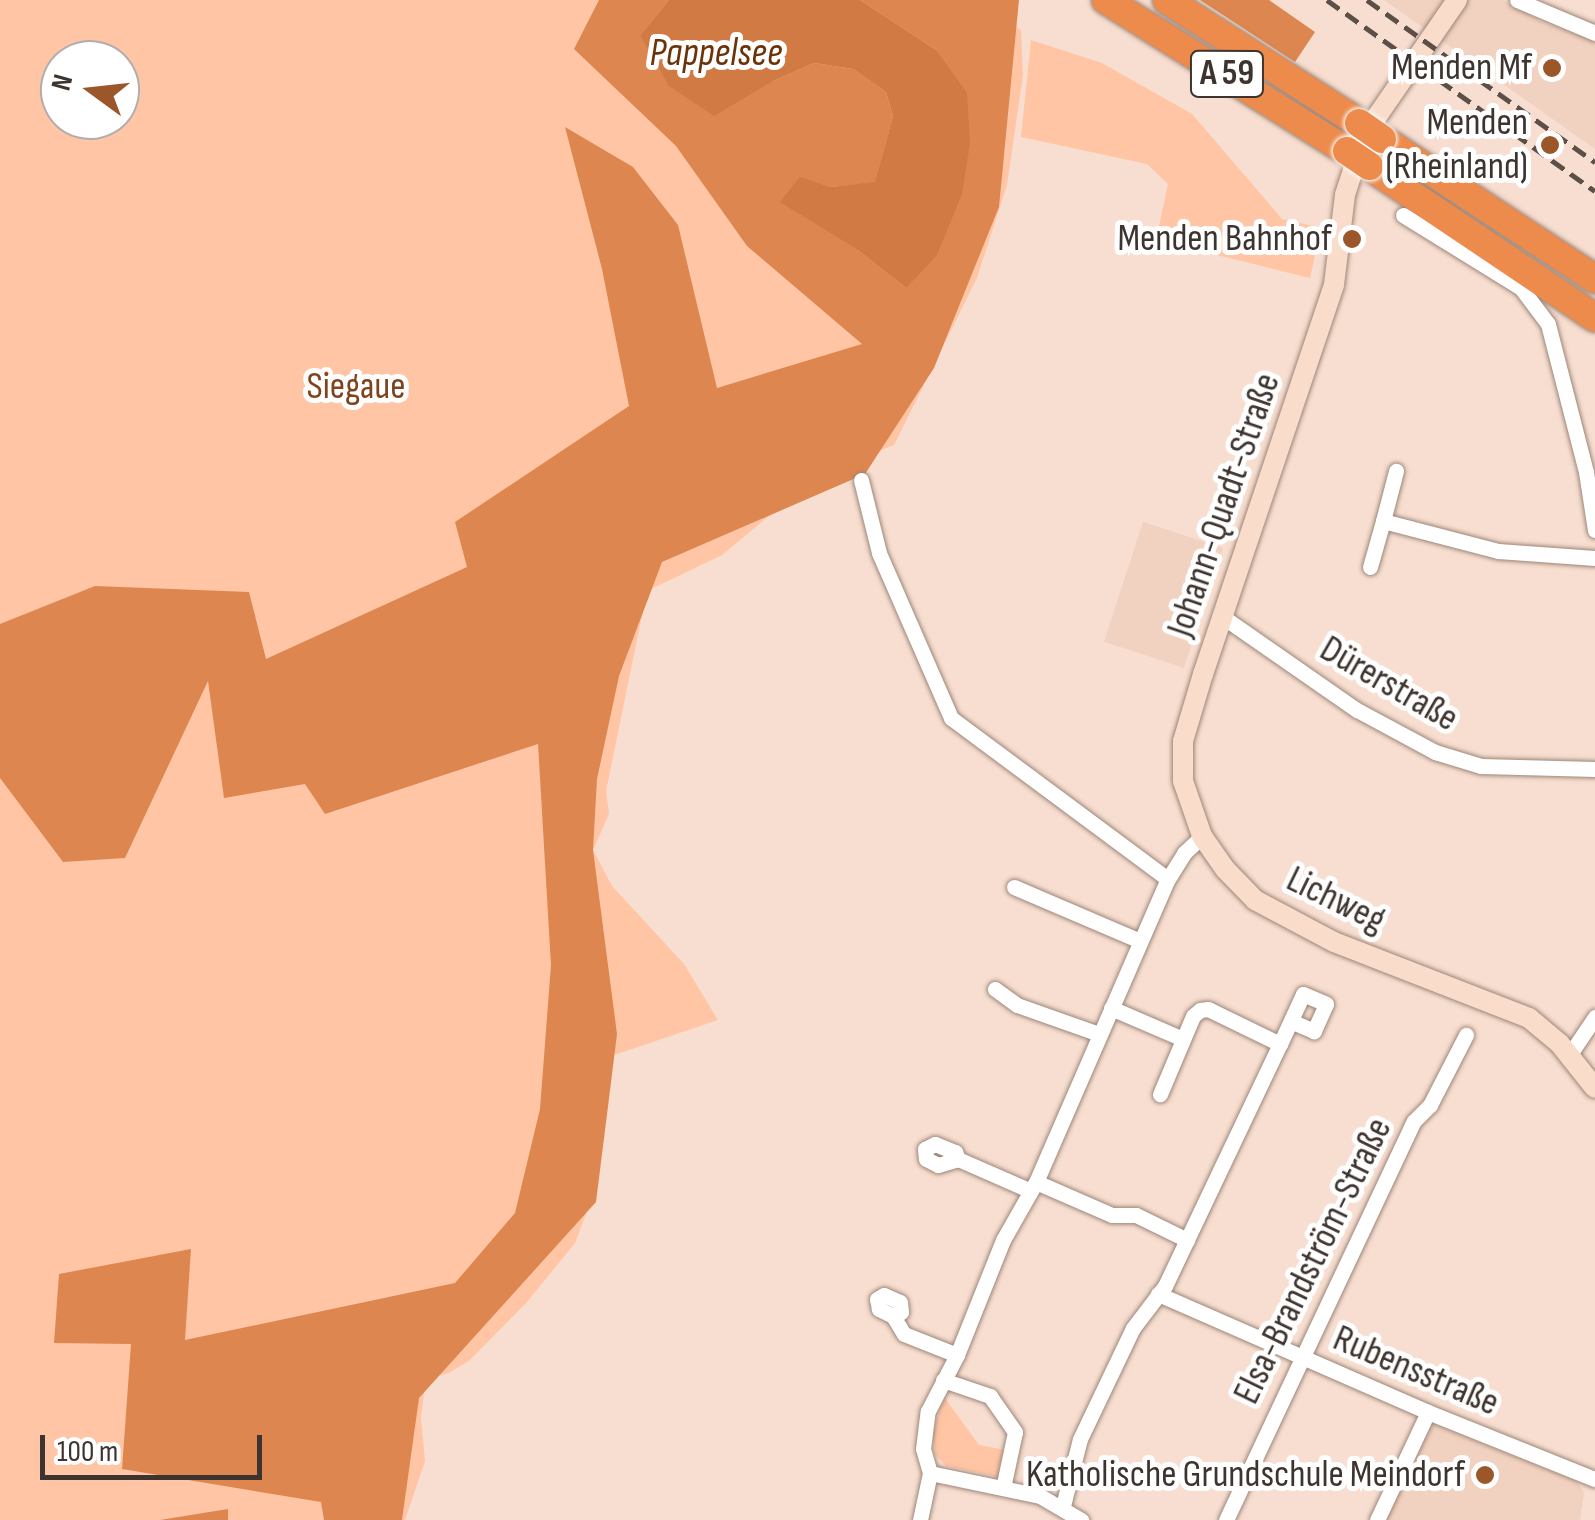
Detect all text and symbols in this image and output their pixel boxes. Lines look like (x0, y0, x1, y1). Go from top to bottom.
water label: Pappelsee (649, 29, 783, 77)
north arrow (40, 40, 140, 140)
road number: A 59 (1190, 44, 1264, 104)
place label: Menden Mf (1391, 45, 1532, 91)
marker: Menden Mf (1541, 57, 1563, 79)
text: N (45, 71, 80, 94)
place label: Menden (Rheinland) (1385, 100, 1528, 190)
marker: Menden (Rheinland) (1537, 132, 1563, 158)
place label: Menden Bahnhof (1117, 216, 1332, 262)
marker: Menden Bahnhof (1341, 228, 1363, 250)
park label: Siegaue (306, 364, 406, 410)
street label: Johann-Quadt-Straße (1158, 367, 1290, 643)
street label: Dürerstraße (1312, 626, 1466, 742)
street label: Lichweg (1279, 857, 1393, 943)
street label: Elsa-Brandström-Straße (1224, 1111, 1402, 1411)
street label: Rubensstraße (1326, 1316, 1506, 1426)
scale bar (45, 1415, 268, 1477)
text: 100 m (57, 1434, 118, 1470)
place label: Katholische Grundschule Meindorf (1026, 1452, 1465, 1498)
marker: Katholische Grundschule Meindorf (1474, 1464, 1496, 1486)

